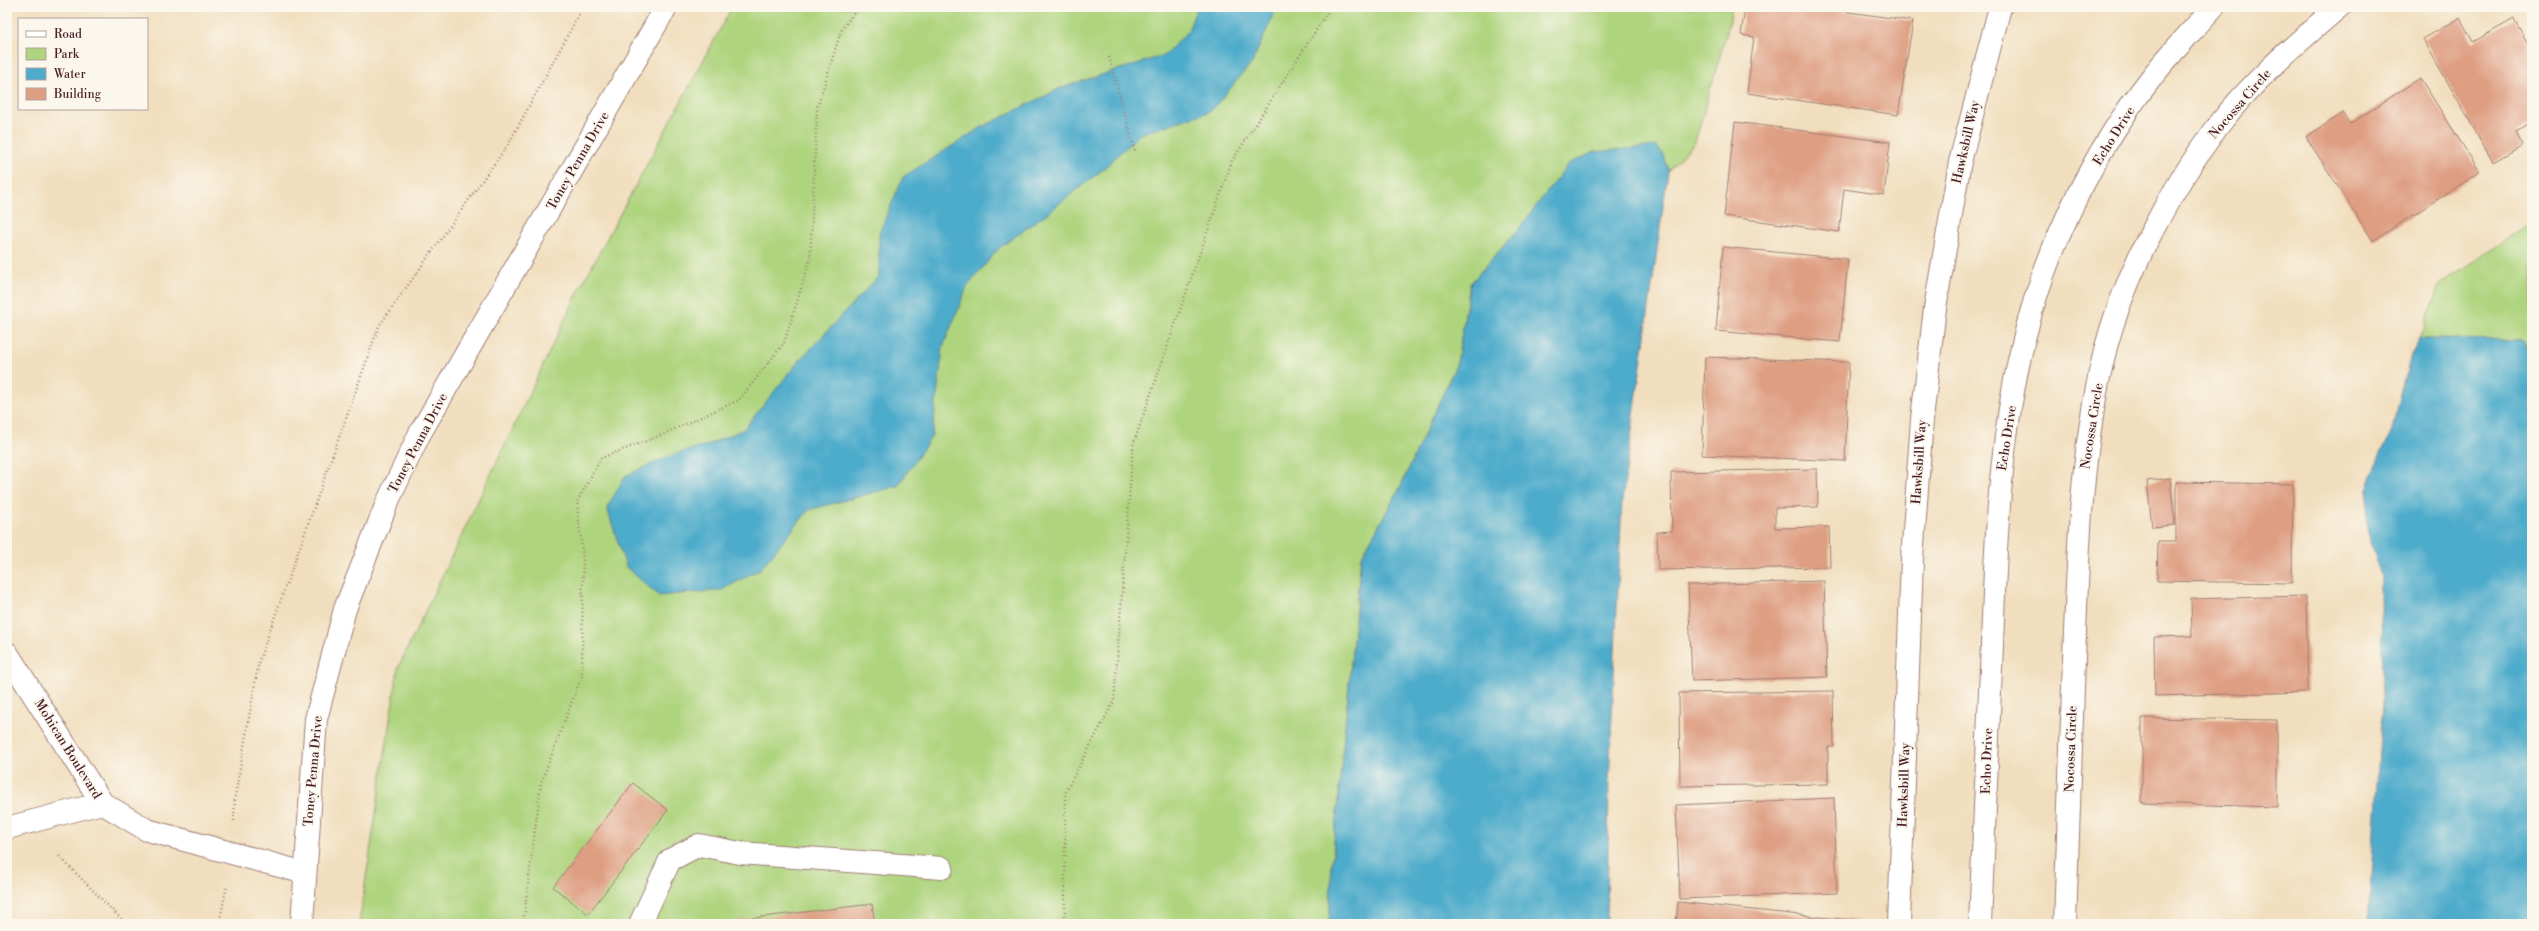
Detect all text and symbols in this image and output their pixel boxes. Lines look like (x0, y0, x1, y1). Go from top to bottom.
legend (18, 18, 148, 110)
text: Road (54, 27, 82, 42)
text: Park (54, 47, 80, 62)
street label: Nocossa Circle (2205, 66, 2275, 142)
text: Water (53, 67, 86, 82)
text: Building (53, 87, 102, 102)
street label: Hawksbill Way (1949, 98, 1983, 185)
street label: Echo Drive (2090, 103, 2139, 168)
street label: Toney Penna Drive (543, 109, 613, 213)
street label: Nocossa Circle (2077, 381, 2107, 470)
street label: Toney Penna Drive (385, 390, 451, 496)
street label: Echo Drive (1994, 404, 2020, 472)
street label: Hawksbill Way (1908, 419, 1930, 505)
street label: Mohican Boulevard (31, 696, 105, 802)
street label: Nocossa Circle (2061, 705, 2081, 793)
street label: Toney Penna Drive (300, 715, 326, 827)
street label: Echo Drive (1978, 727, 1996, 794)
street label: Hawksbill Way (1895, 742, 1913, 828)

